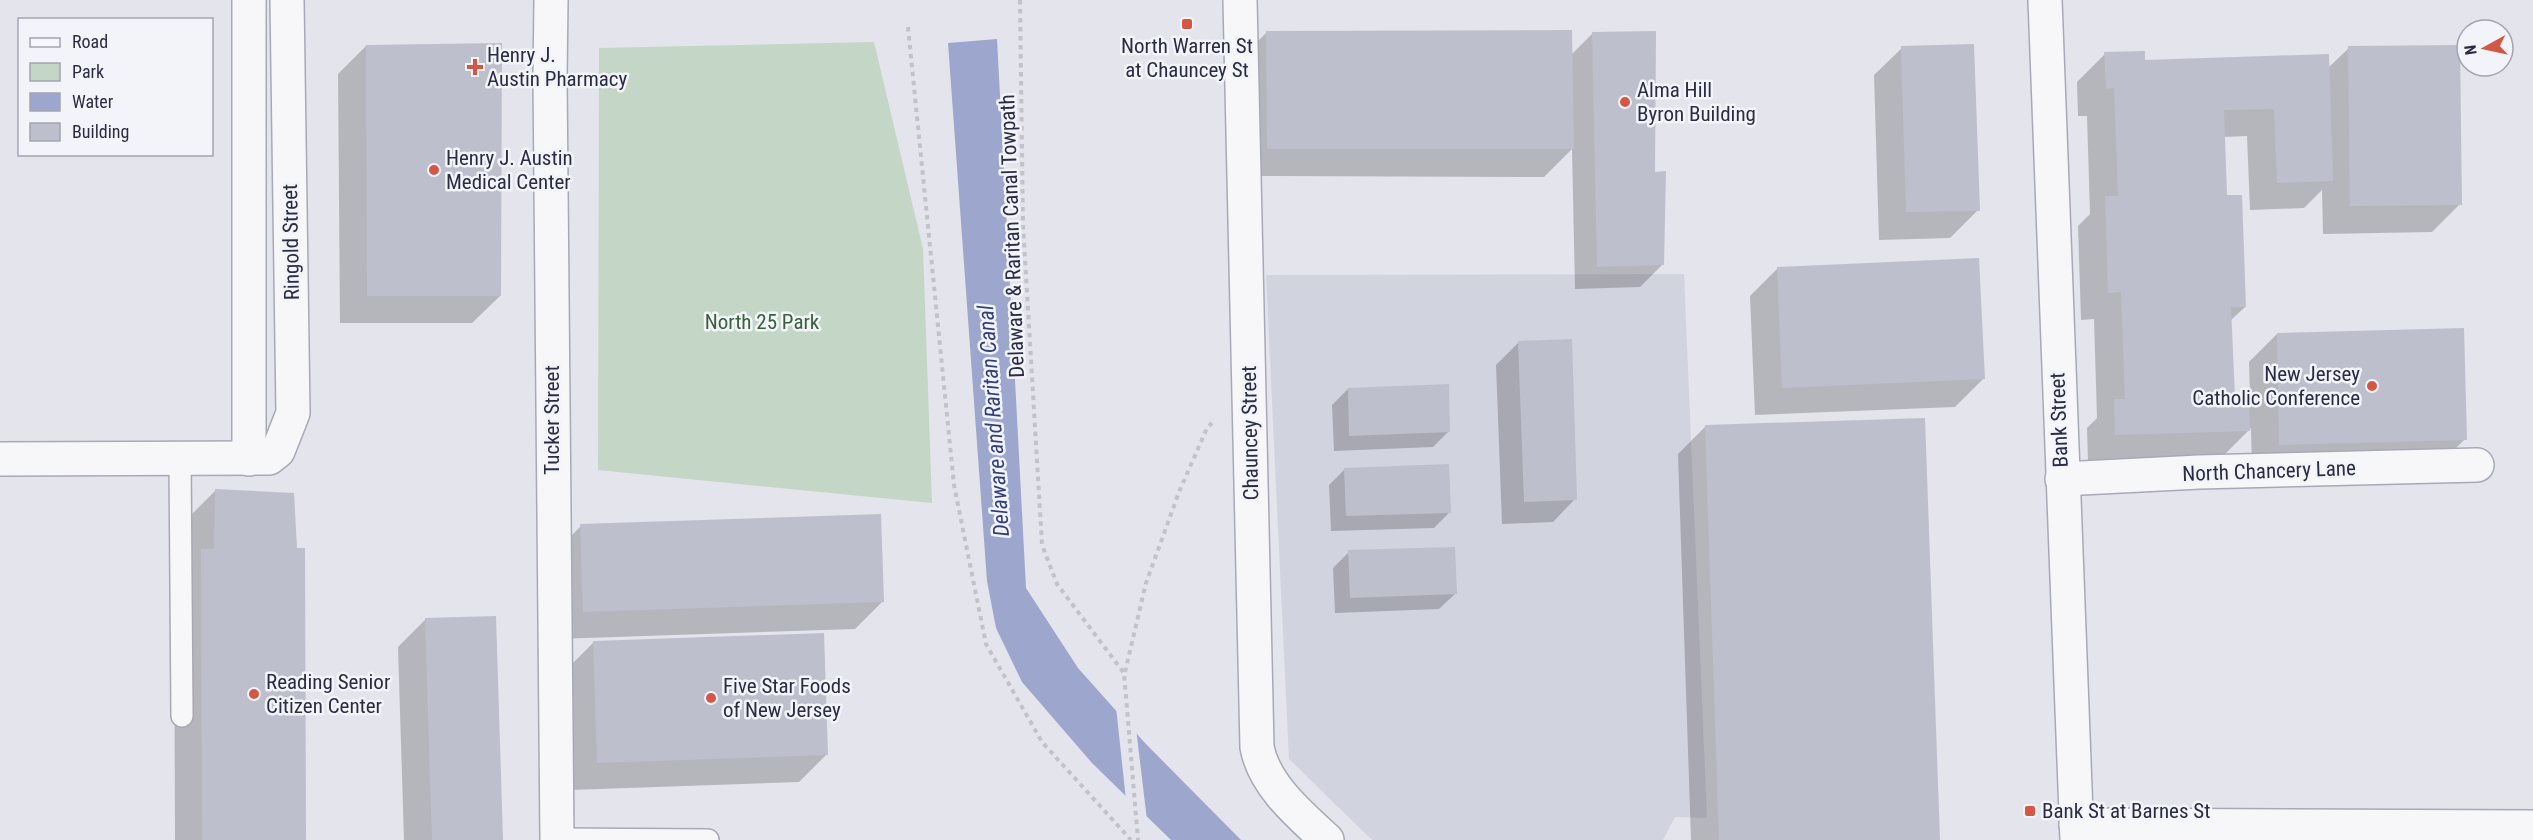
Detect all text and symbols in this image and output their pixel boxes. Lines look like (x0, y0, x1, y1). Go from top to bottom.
marker: North Warren St at Chauncey St (1180, 17, 1194, 31)
legend (18, 18, 213, 156)
north arrow (2455, 18, 2515, 78)
text: Road (72, 31, 108, 52)
place label: North Warren St at Chauncey St (1121, 34, 1253, 82)
place label: Henry J. Austin Pharmacy (487, 43, 628, 91)
text: N (2461, 44, 2481, 56)
marker: Henry J. Austin Pharmacy (468, 60, 482, 74)
text: Park (72, 61, 104, 82)
place label: Alma Hill Byron Building (1637, 78, 1756, 126)
text: Water (72, 91, 114, 112)
street label: Delaware & Raritan Canal Towpath (995, 94, 1029, 378)
marker: Alma Hill Byron Building (1618, 95, 1632, 109)
text: Building (72, 121, 129, 142)
place label: Henry J. Austin Medical Center (446, 146, 573, 194)
marker: Henry J. Austin Medical Center (427, 163, 441, 177)
street label: Ringold Street (278, 184, 304, 300)
water label: Delaware and Raritan Canal (973, 304, 1014, 537)
park label: North 25 Park (705, 310, 820, 334)
place label: New Jersey Catholic Conference (2192, 362, 2360, 410)
street label: Tucker Street (540, 365, 564, 475)
street label: Chauncey Street (1237, 365, 1263, 501)
street label: Bank Street (2045, 372, 2073, 468)
marker: New Jersey Catholic Conference (2365, 379, 2379, 393)
street label: North Chancery Lane (2182, 456, 2356, 486)
place label: Reading Senior Citizen Center (266, 670, 390, 718)
place label: Five Star Foods of New Jersey (723, 674, 851, 722)
marker: Reading Senior Citizen Center (247, 687, 261, 701)
marker: Five Star Foods of New Jersey (704, 691, 718, 705)
place label: Bank St at Barnes St (2042, 799, 2210, 823)
marker: Bank St at Barnes St (2023, 804, 2037, 818)

